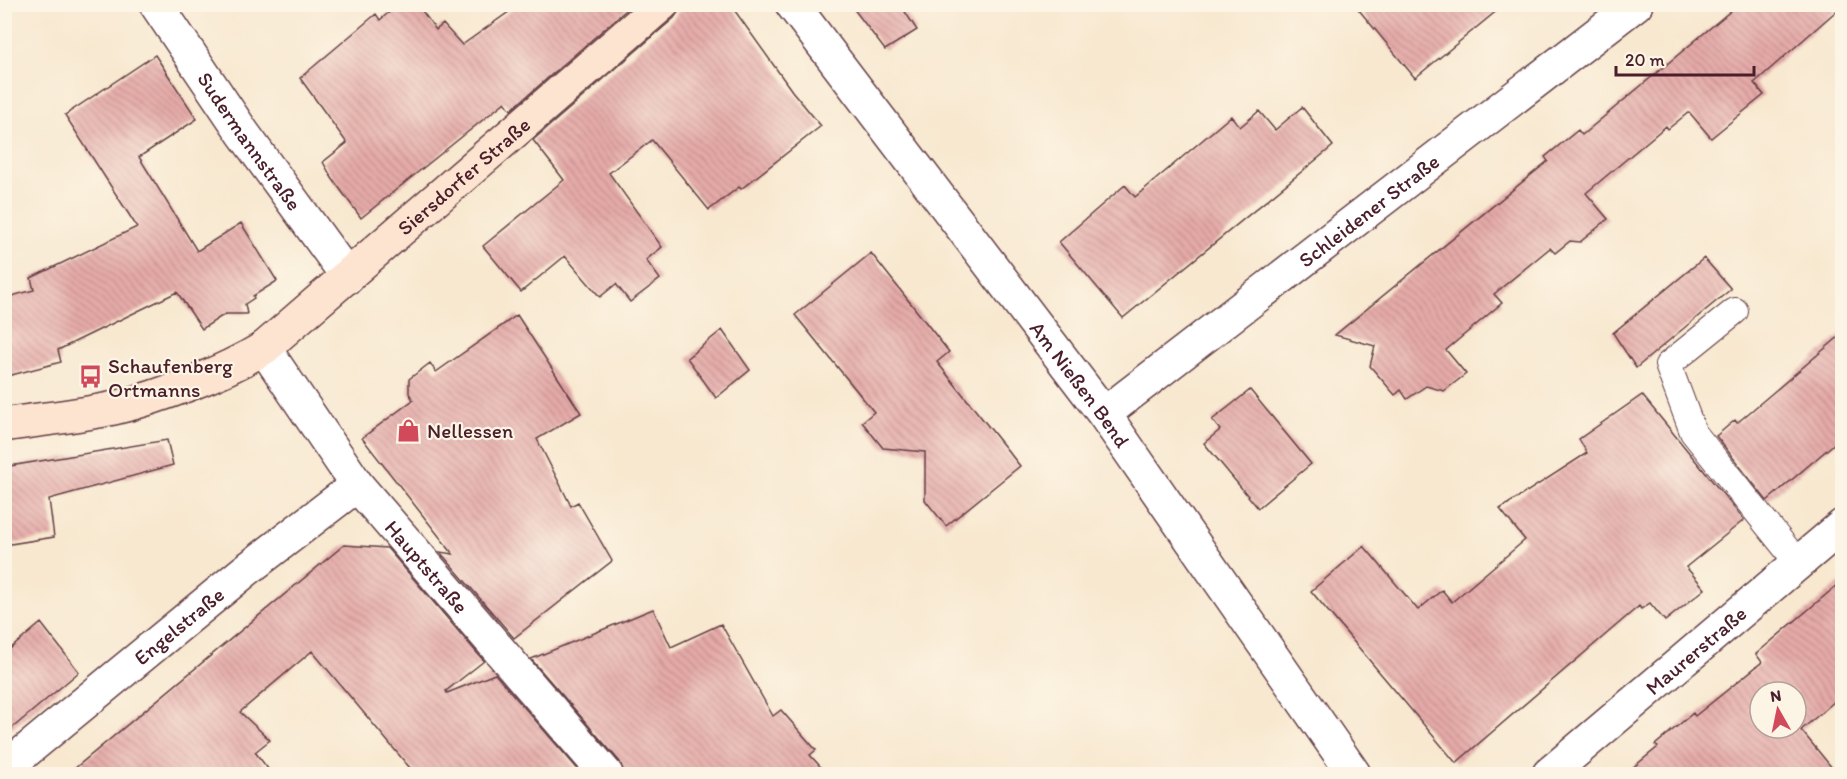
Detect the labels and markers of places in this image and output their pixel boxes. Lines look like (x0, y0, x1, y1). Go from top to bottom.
place label: Schaufenberg Ortmanns (108, 353, 233, 402)
bus stop icon: Schaufenberg Ortmanns (77, 364, 103, 390)
shop icon: Nellessen (396, 417, 422, 443)
place label: Nellessen (427, 418, 513, 443)

